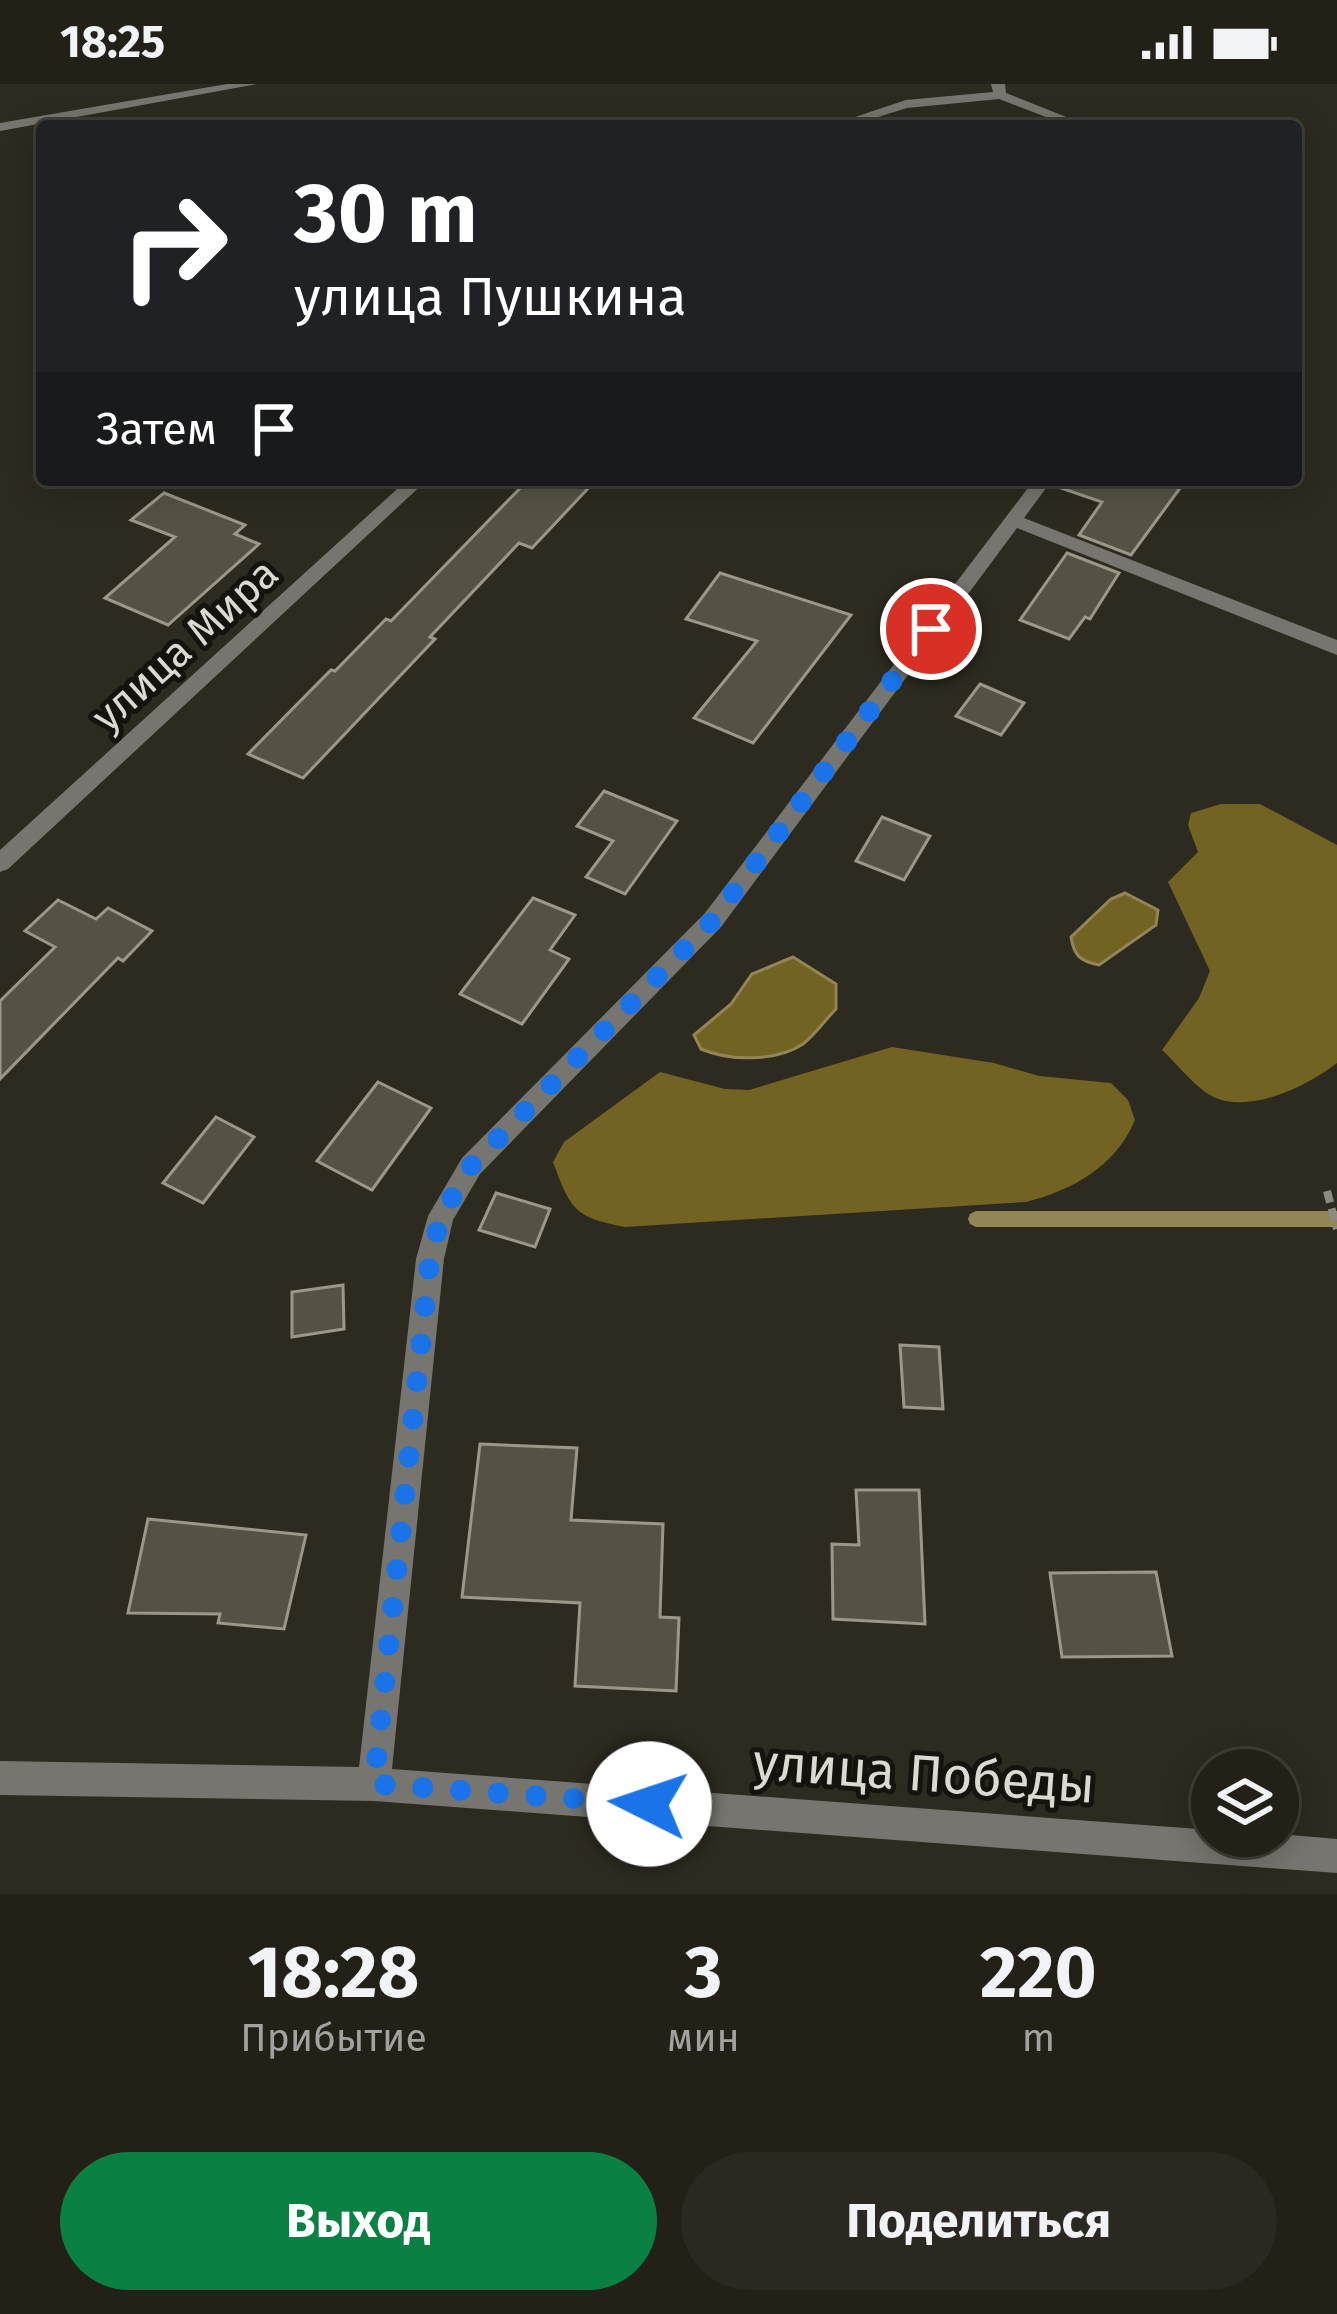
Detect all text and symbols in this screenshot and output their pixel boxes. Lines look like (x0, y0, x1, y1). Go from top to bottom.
text: 18:25 (60, 15, 165, 69)
text: 30 m (294, 163, 478, 264)
icon: right (96, 168, 252, 324)
text: улица Пушкина (294, 265, 687, 329)
icon: arrive (241, 396, 307, 462)
text: Затем (96, 402, 217, 456)
street label: улица Мира (82, 548, 288, 742)
pin (880, 578, 982, 680)
icon: arrive (898, 596, 964, 662)
street label: улица Победы (751, 1731, 1097, 1817)
position arrow (586, 1741, 712, 1867)
map controls (1191, 1749, 1299, 1857)
button: layers (1191, 1749, 1299, 1857)
text: 18:28 (248, 1930, 419, 2016)
text: 3 (685, 1930, 722, 2016)
text: 220 (980, 1930, 1097, 2016)
text: Прибытие (240, 2015, 427, 2061)
text: мин (667, 2015, 740, 2061)
text: m (1022, 2015, 1055, 2061)
button: Выход (60, 2152, 657, 2290)
button: Поделиться (681, 2152, 1277, 2290)

